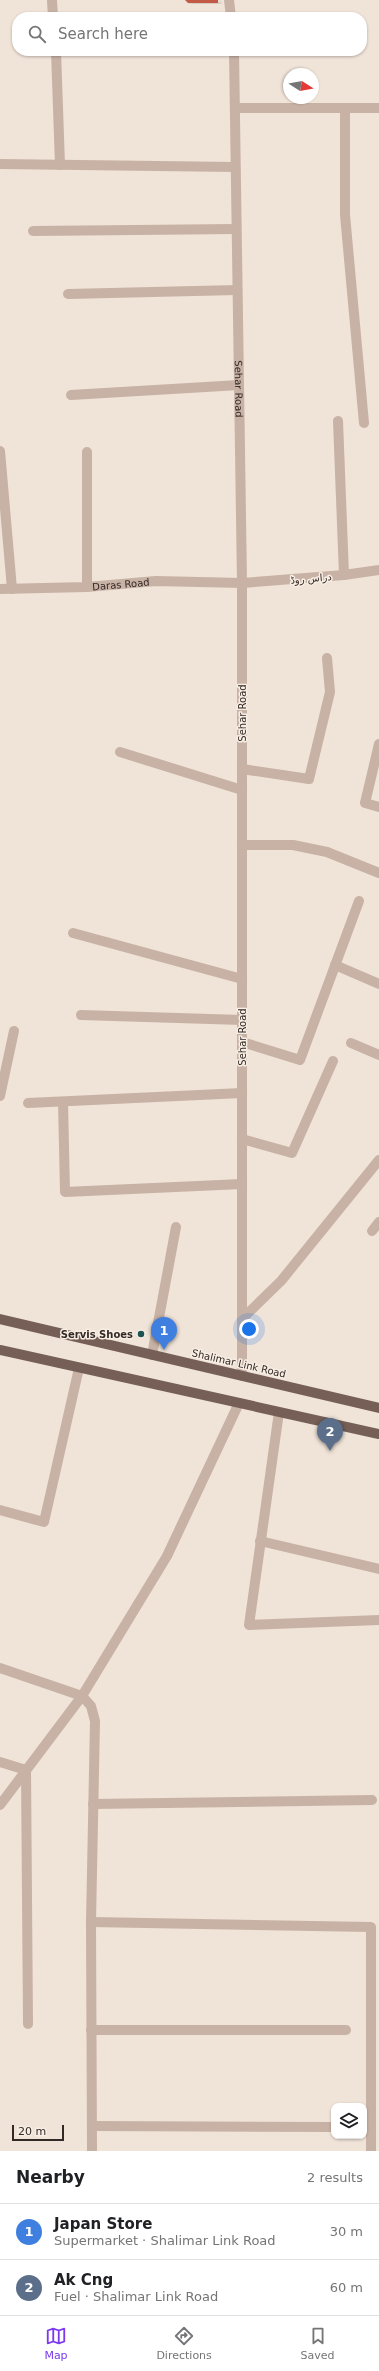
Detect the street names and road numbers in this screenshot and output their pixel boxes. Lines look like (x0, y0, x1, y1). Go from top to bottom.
street label: Sehar Road (233, 360, 245, 418)
street label: دراس روڈ (290, 571, 332, 587)
street label: Daras Road (92, 577, 150, 593)
street label: Sehar Road (237, 684, 248, 742)
street label: Sehar Road (237, 1008, 248, 1066)
street label: Shalimar Link Road (191, 1347, 287, 1380)

